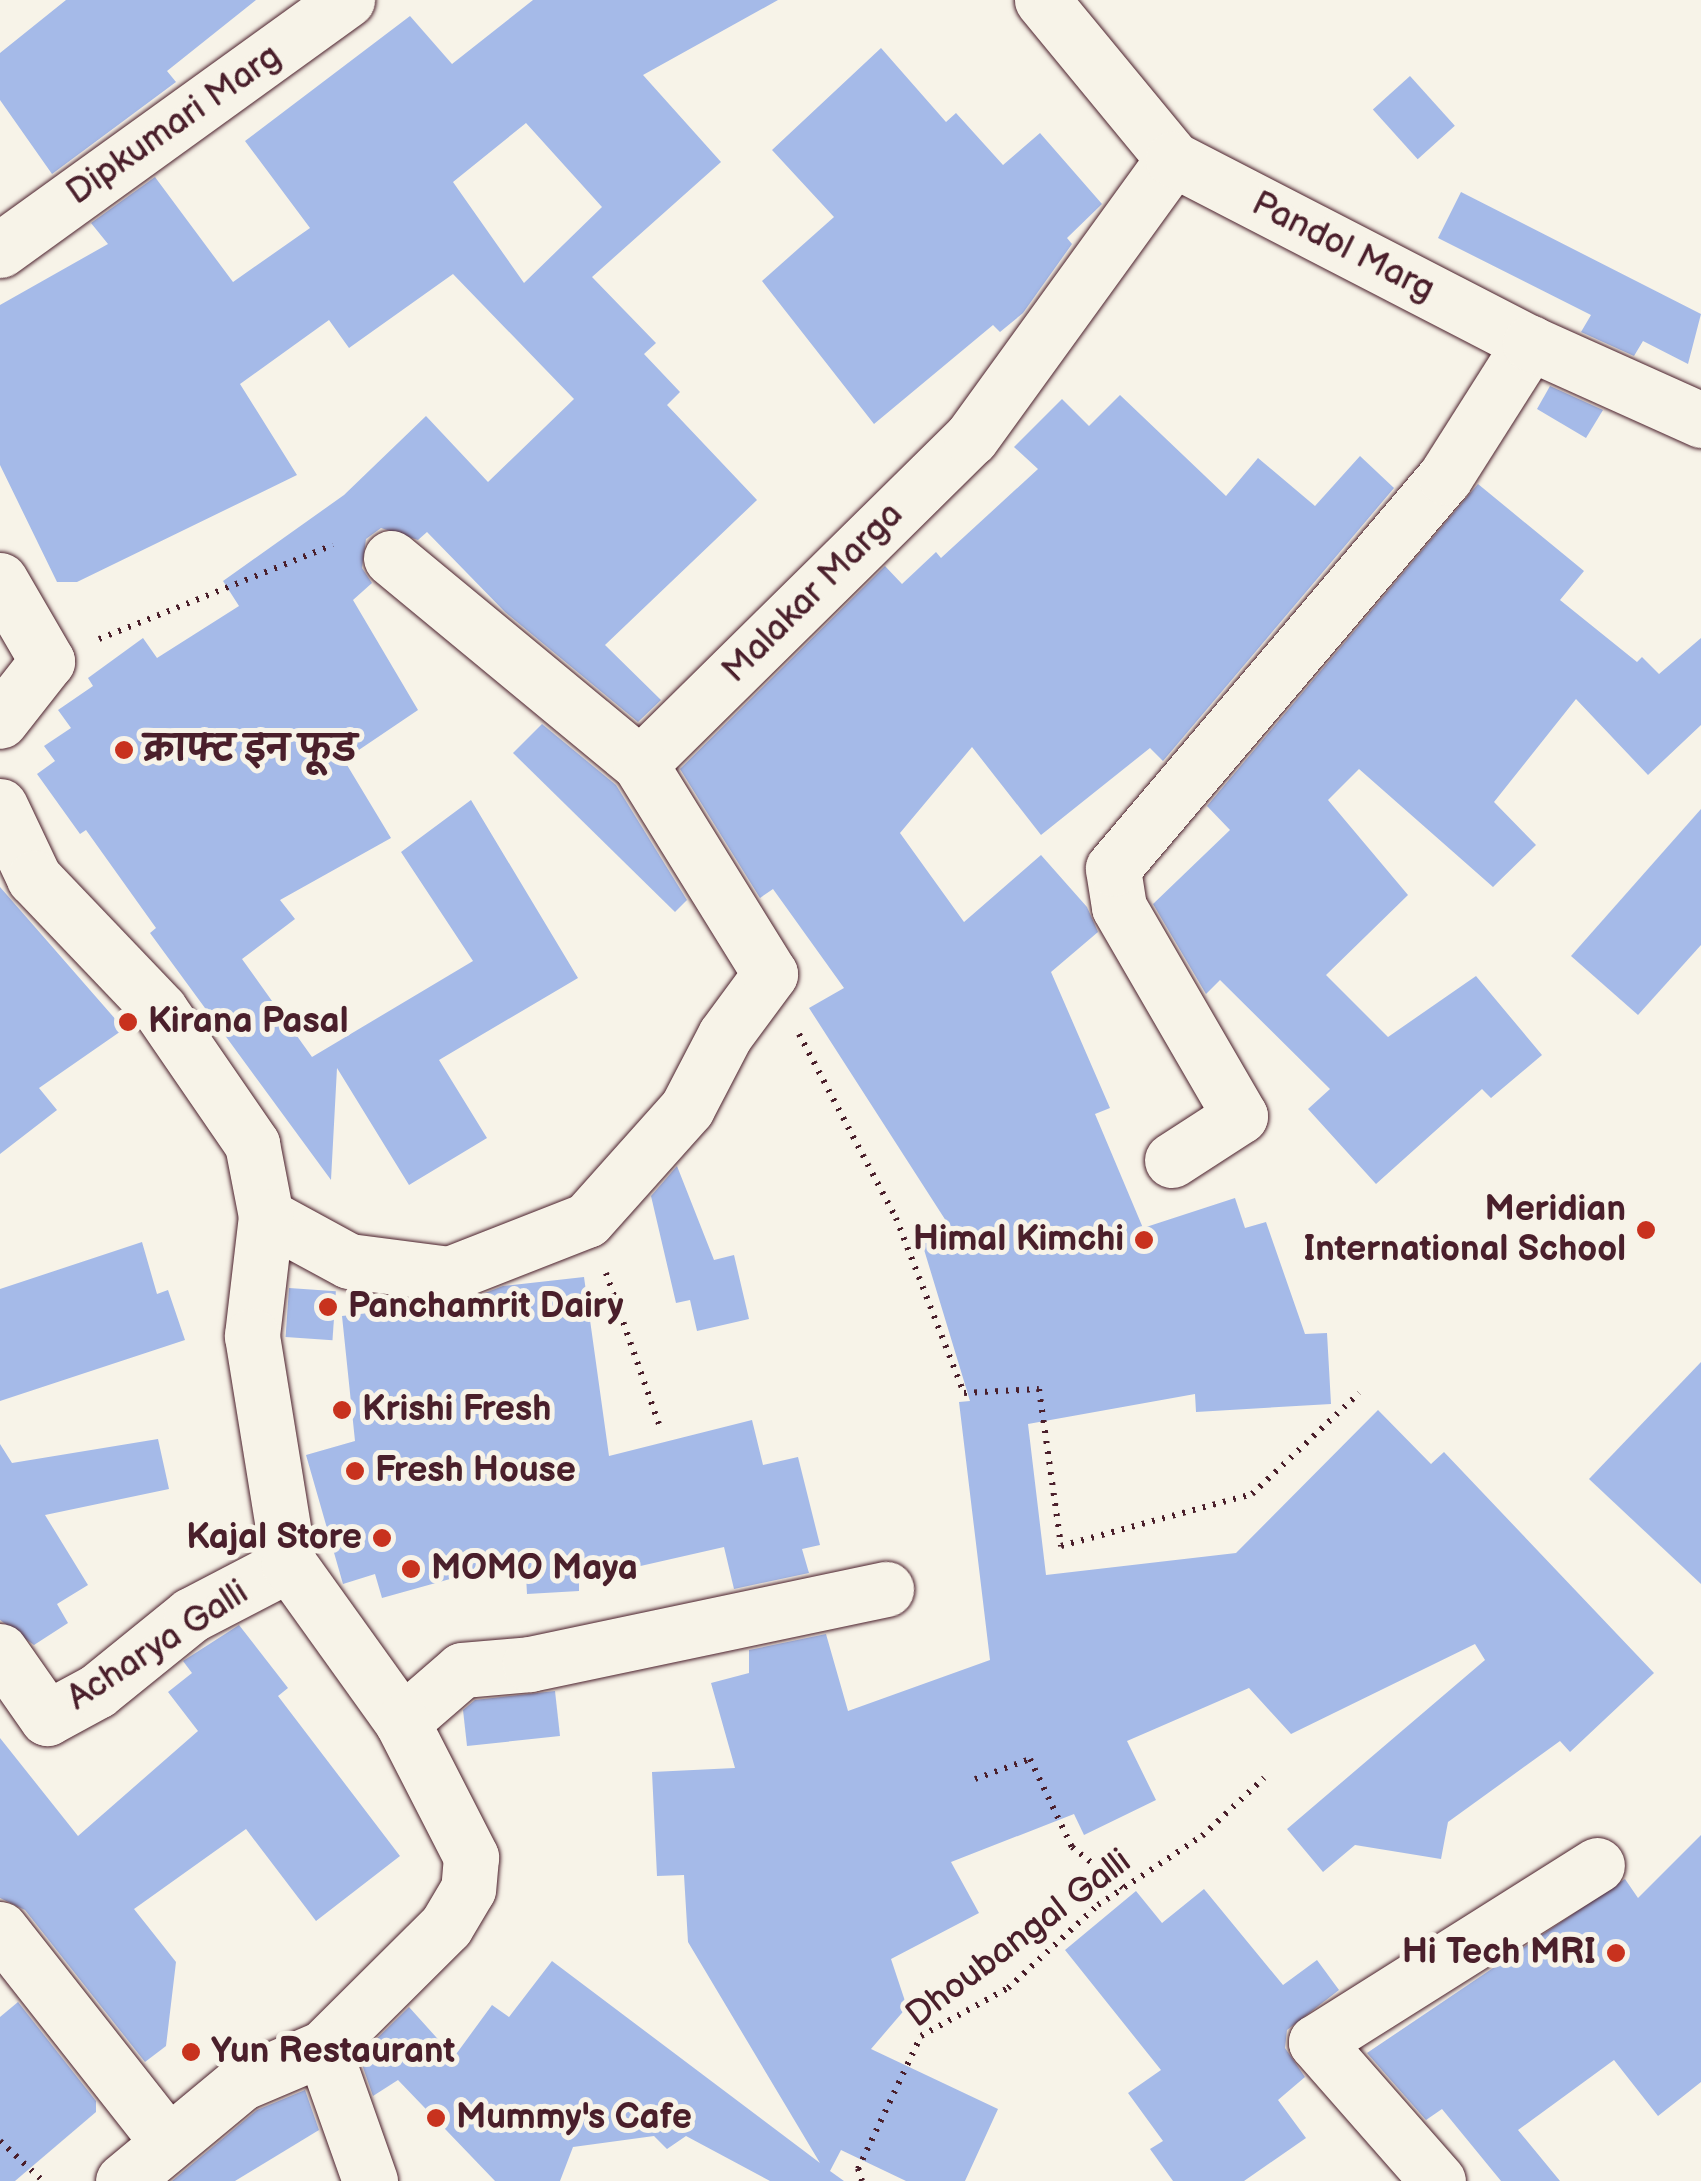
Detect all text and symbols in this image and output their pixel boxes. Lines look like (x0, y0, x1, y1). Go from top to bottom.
street label: Dipkumari Marg (59, 36, 289, 214)
street label: Pandol Marg (1245, 183, 1441, 311)
street label: Malakar Marga (714, 494, 912, 692)
place label: क्राफ्ट इन फूड (144, 729, 357, 771)
marker: क्राफ्ट इन फूड (113, 739, 135, 761)
place label: Kirana Pasal (148, 1001, 348, 1043)
marker: Kirana Pasal (117, 1011, 139, 1033)
place label: Meridian International School (1303, 1189, 1626, 1271)
place label: Himal Kimchi (913, 1219, 1124, 1261)
marker: Meridian International School (1635, 1219, 1657, 1241)
marker: Himal Kimchi (1133, 1229, 1155, 1251)
place label: Panchamrit Dairy (348, 1286, 624, 1328)
marker: Panchamrit Dairy (317, 1296, 339, 1318)
place label: Krishi Fresh (362, 1389, 551, 1431)
marker: Krishi Fresh (331, 1399, 353, 1421)
place label: Fresh House (375, 1450, 576, 1492)
marker: Fresh House (344, 1460, 366, 1482)
place label: Kajal Store (186, 1517, 362, 1559)
marker: Kajal Store (371, 1527, 393, 1549)
place label: MOMO Maya (431, 1548, 638, 1590)
marker: MOMO Maya (400, 1558, 422, 1580)
street label: Acharya Galli (60, 1572, 256, 1720)
street label: Dhoubangal Galli (898, 1841, 1140, 2037)
place label: Hi Tech MRI (1402, 1932, 1596, 1974)
marker: Hi Tech MRI (1605, 1942, 1627, 1964)
place label: Yun Restaurant (211, 2031, 455, 2073)
marker: Yun Restaurant (180, 2041, 202, 2063)
place label: Mummy's Cafe (456, 2097, 692, 2139)
marker: Mummy's Cafe (425, 2107, 447, 2129)

